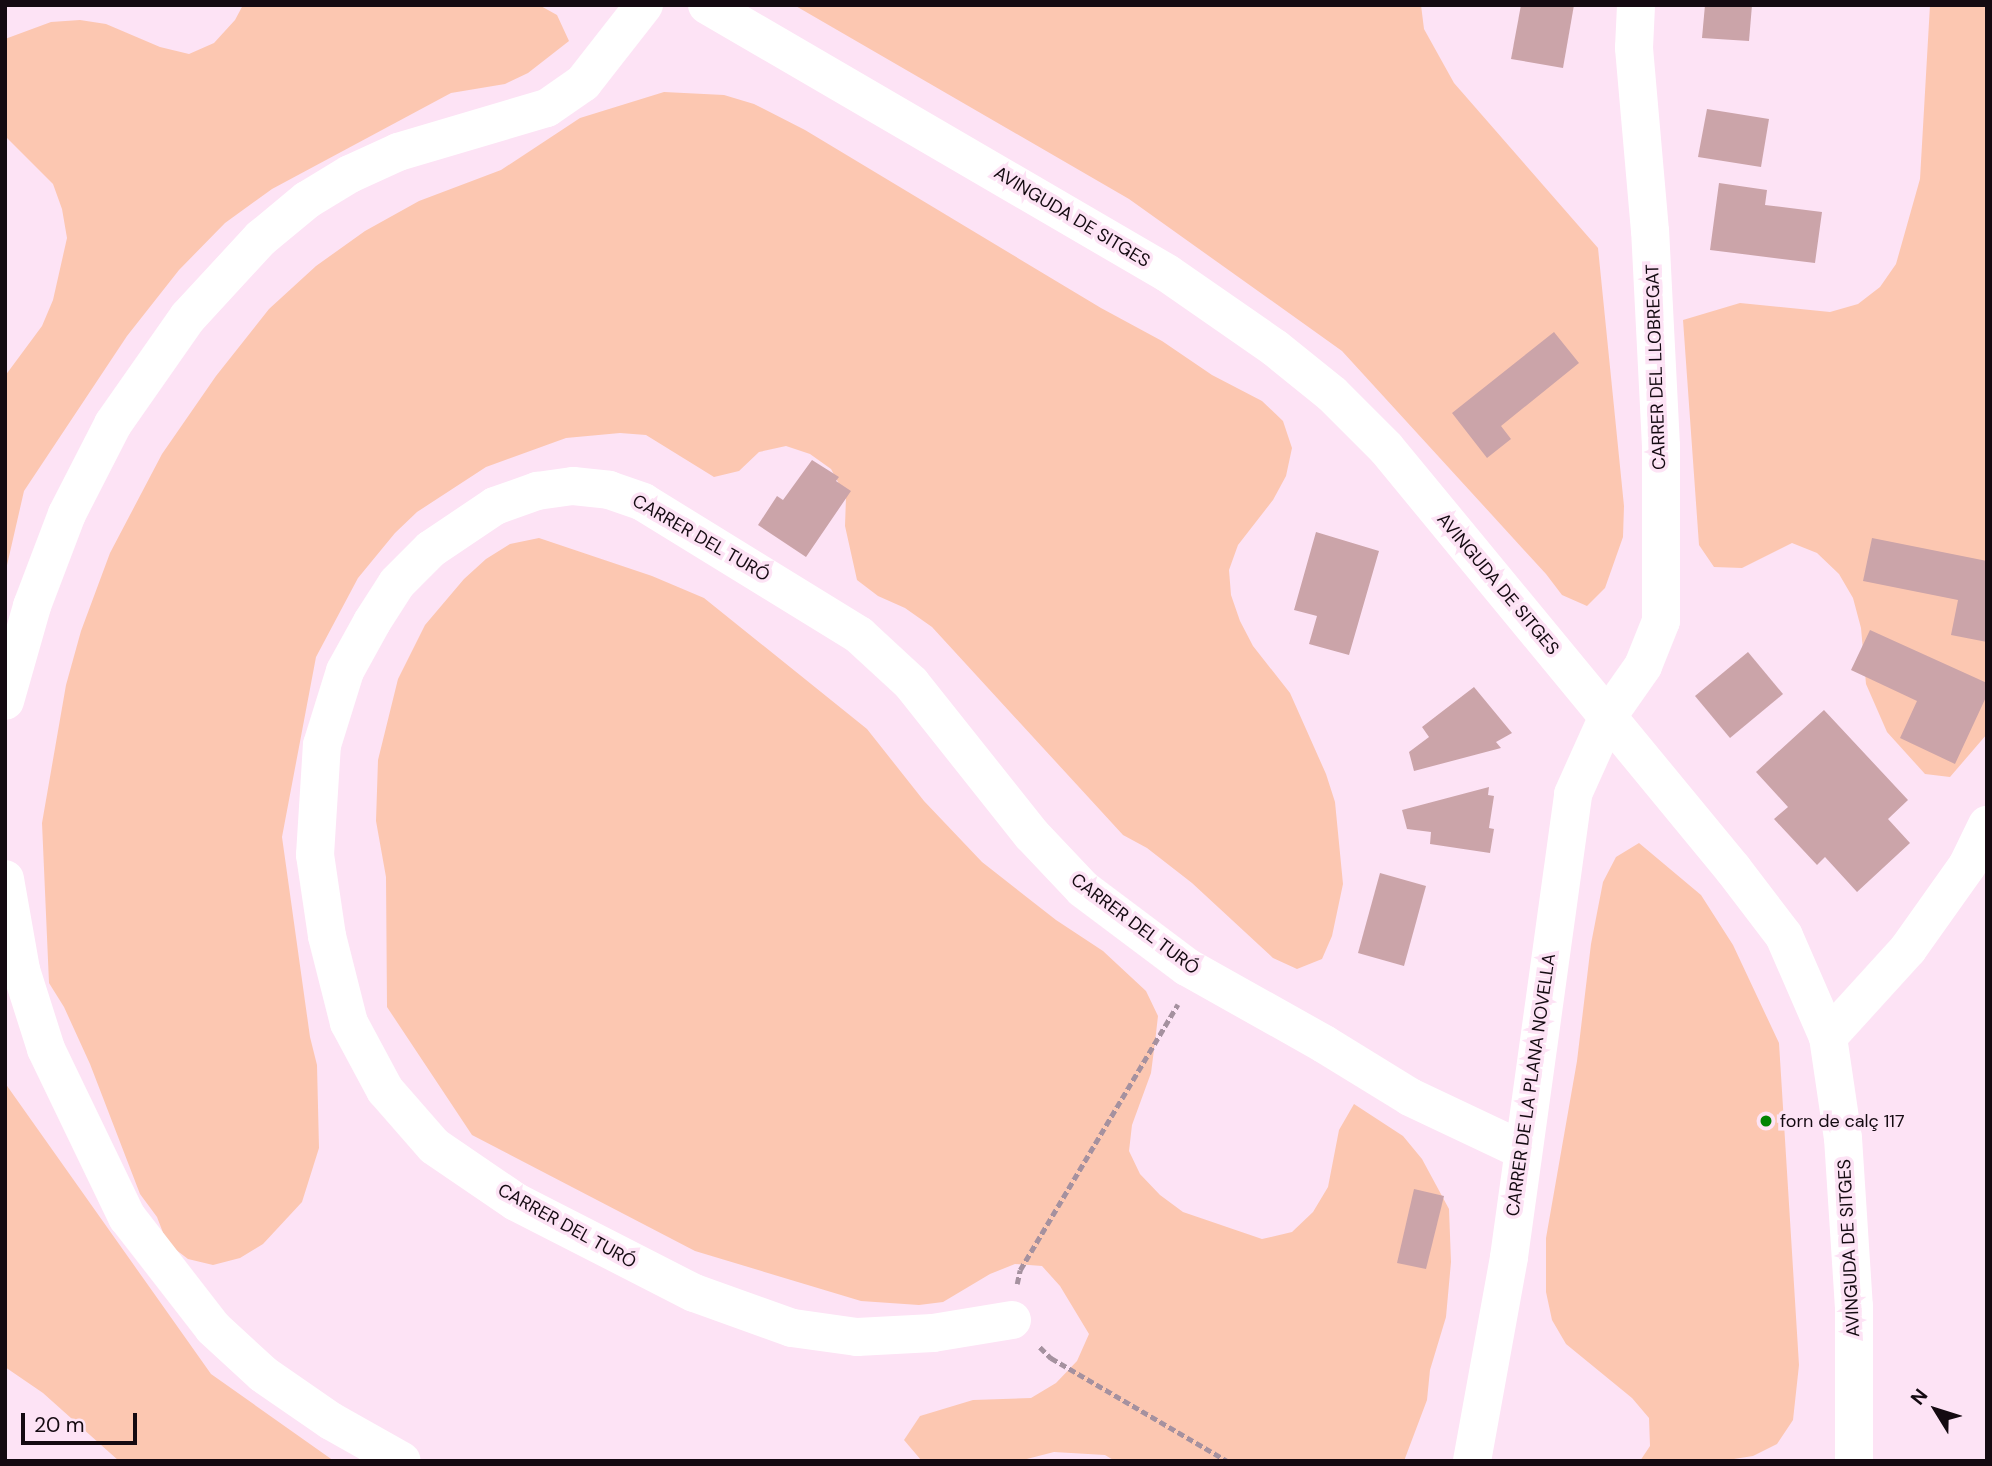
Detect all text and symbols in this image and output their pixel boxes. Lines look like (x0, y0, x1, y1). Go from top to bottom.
street label: AVINGUDA DE SITGES (990, 162, 1154, 272)
street label: CARRER DEL LLOBREGAT (1642, 264, 1670, 470)
street label: CARRER DEL TURÓ (629, 490, 773, 586)
street label: AVINGUDA DE SITGES (1432, 509, 1564, 659)
street label: CARRER DEL TURÓ (1067, 869, 1203, 979)
street label: CARRER DE LA PLANA NOVELLA (1502, 952, 1560, 1218)
place label: forn de calç 117 (1780, 1110, 1905, 1132)
marker: forn de calç 117 (1758, 1113, 1774, 1129)
street label: AVINGUDA DE SITGES (1834, 1158, 1864, 1338)
street label: CARRER DEL TURÓ (494, 1179, 640, 1273)
north arrow (1901, 1375, 1971, 1445)
text: N (1905, 1384, 1933, 1410)
scale bar (24, 1400, 140, 1444)
text: 20 m (34, 1411, 85, 1439)

